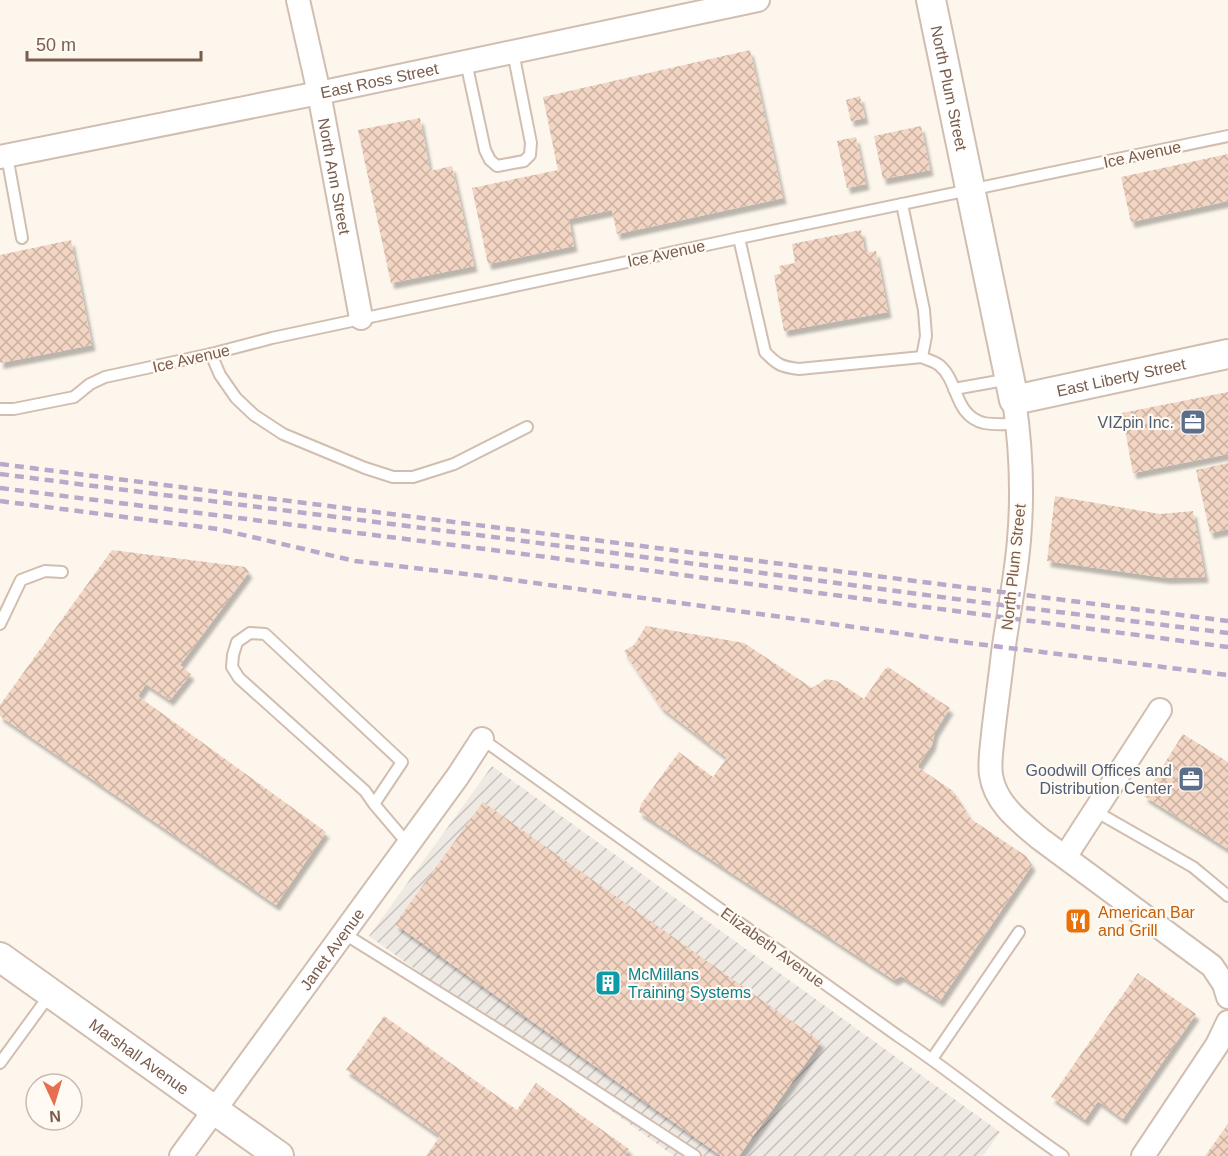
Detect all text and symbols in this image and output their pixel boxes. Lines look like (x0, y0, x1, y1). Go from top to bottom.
scale bar (27, 24, 201, 62)
street label: North Plum Street (928, 24, 970, 153)
text: 50 m (36, 35, 76, 55)
street label: East Ross Street (319, 60, 440, 101)
street label: North Ann Street (315, 117, 353, 237)
street label: Ice Avenue (1102, 138, 1183, 171)
street label: Ice Avenue (626, 237, 707, 270)
street label: Ice Avenue (151, 341, 232, 376)
street label: East Liberty Street (1055, 355, 1188, 400)
office icon: VIZpin Inc. (1178, 407, 1208, 437)
place label: VIZpin Inc. (1098, 414, 1174, 431)
street label: North Plum Street (998, 502, 1029, 631)
place label: Goodwill Offices and Distribution Center (1026, 762, 1173, 797)
office icon: Goodwill Offices and Distribution Center (1176, 764, 1206, 794)
street label: Elizabeth Avenue (718, 904, 828, 991)
place label: American Bar and Grill (1098, 904, 1196, 939)
street label: Janet Avenue (297, 905, 368, 994)
restaurant icon: American Bar and Grill (1063, 906, 1093, 936)
place label: McMillans Training Systems (628, 966, 751, 1001)
building icon: McMillans Training Systems (593, 968, 623, 998)
street label: Marshall Avenue (86, 1016, 192, 1098)
north arrow (24, 1072, 84, 1132)
text: N (49, 1108, 61, 1125)

